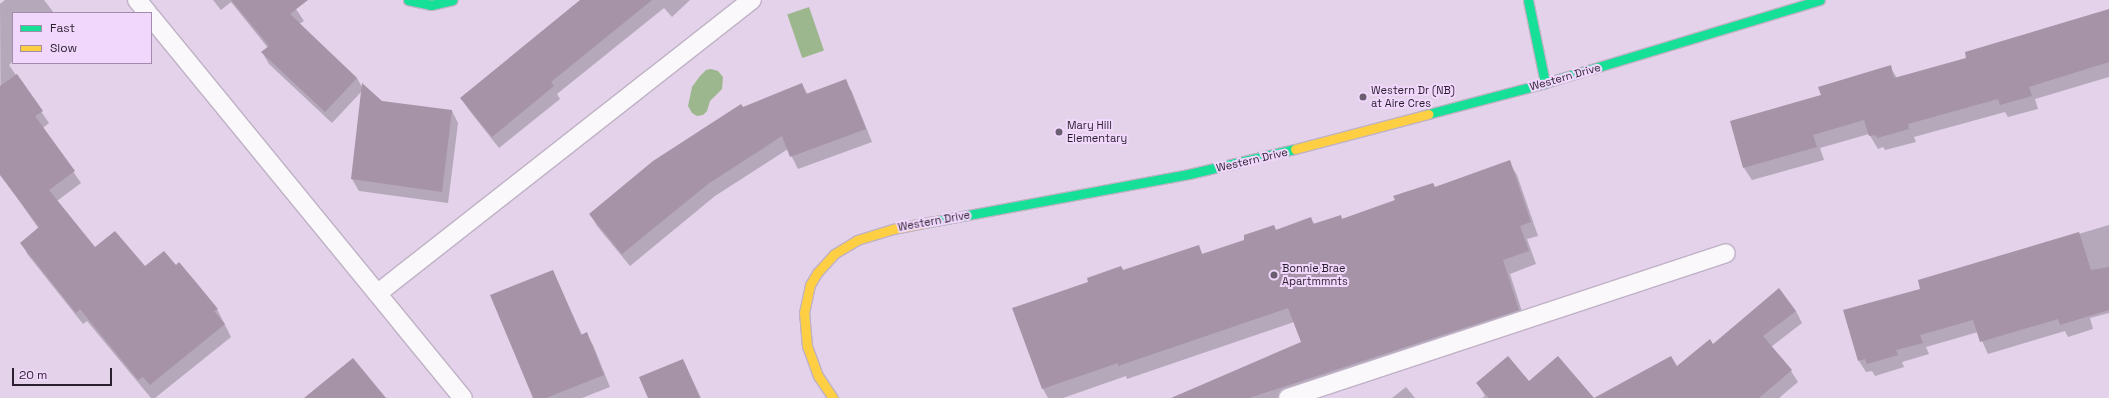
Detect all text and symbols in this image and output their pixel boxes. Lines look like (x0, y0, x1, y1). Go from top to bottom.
legend (12, 12, 152, 64)
text: Fast (50, 20, 75, 36)
text: Slow (50, 40, 77, 56)
street label: Western Drive (1528, 61, 1602, 93)
place label: Western Dr (NB) at Aire Cres (1371, 84, 1455, 110)
marker: Western Dr (NB) at Aire Cres (1358, 92, 1368, 102)
place label: Mary Hill Elementary (1067, 119, 1127, 145)
marker: Mary Hill Elementary (1054, 127, 1064, 137)
street label: Western Drive (1215, 145, 1289, 175)
street label: Western Drive (897, 208, 971, 234)
place label: Bonnie Brae Apartmmnts (1282, 262, 1348, 288)
marker: Bonnie Brae Apartmmnts (1269, 270, 1279, 280)
scale bar (14, 360, 114, 386)
text: 20 m (19, 367, 47, 383)

